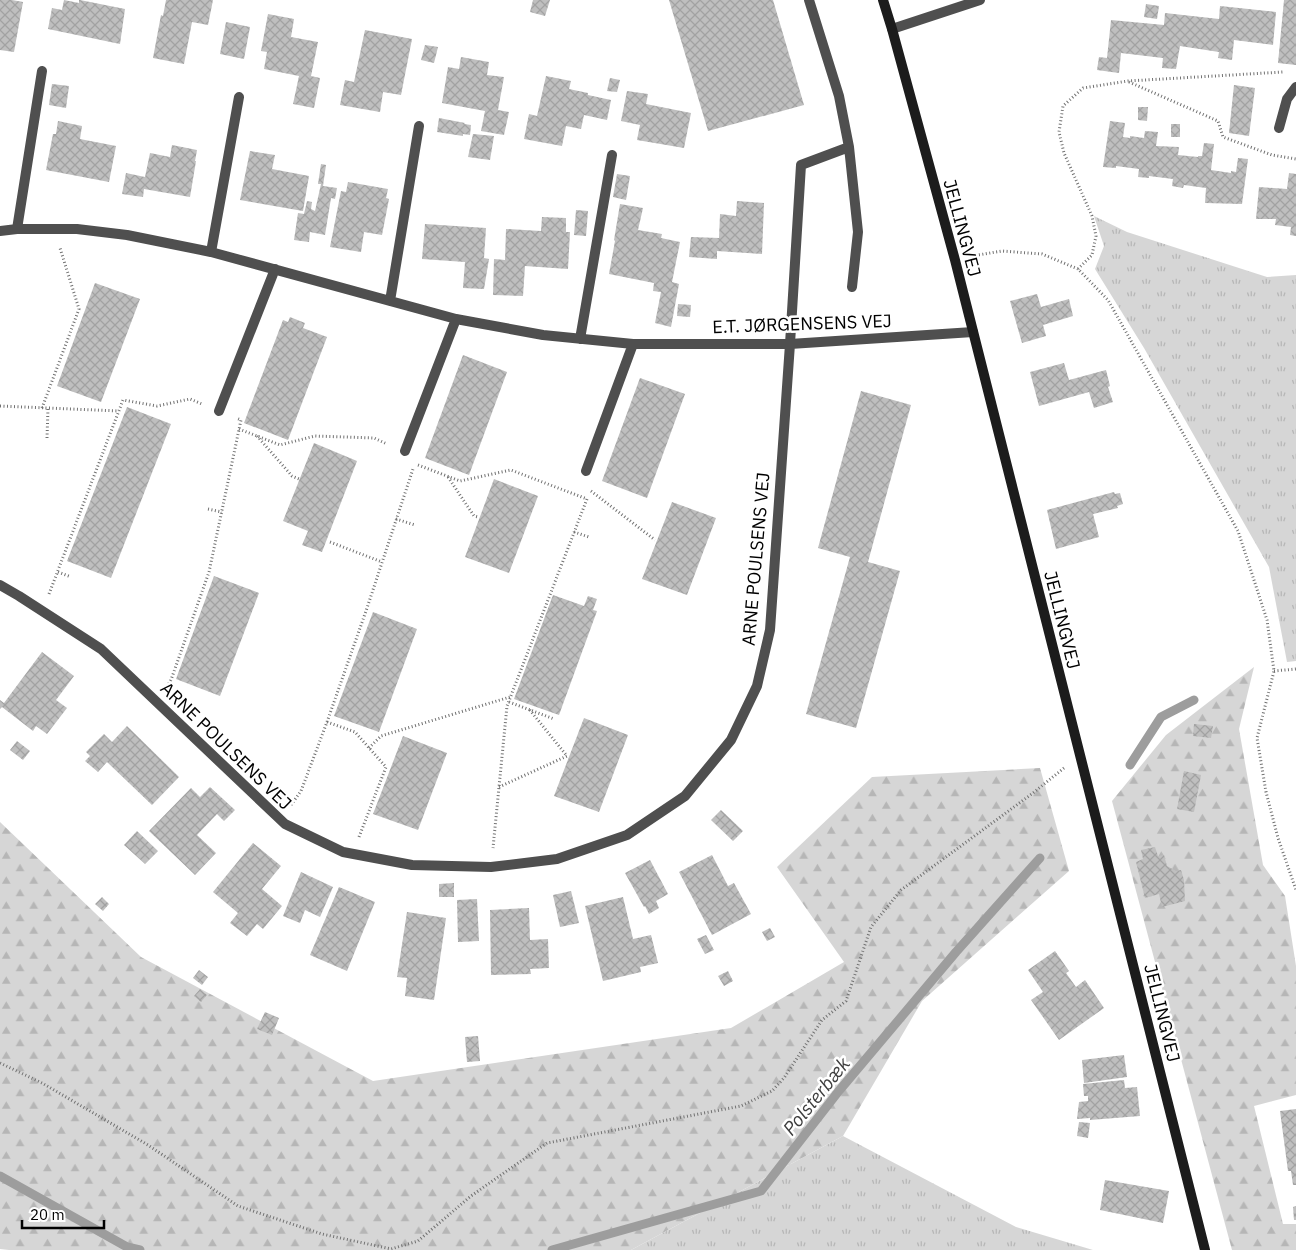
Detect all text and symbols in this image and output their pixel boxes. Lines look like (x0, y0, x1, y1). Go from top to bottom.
street label: JELLINGVEJ (938, 176, 987, 279)
street label: E.T. JØRGENSENS VEJ (712, 309, 892, 338)
street label: ARNE POULSENS VEJ (736, 471, 775, 647)
street label: JELLINGVEJ (1039, 568, 1086, 671)
street label: ARNE POULSENS VEJ (156, 677, 297, 814)
street label: JELLINGVEJ (1139, 961, 1186, 1064)
water label: Polsterbæk (777, 1051, 856, 1140)
scale bar (22, 1198, 105, 1230)
text: 20 m (30, 1205, 65, 1224)

